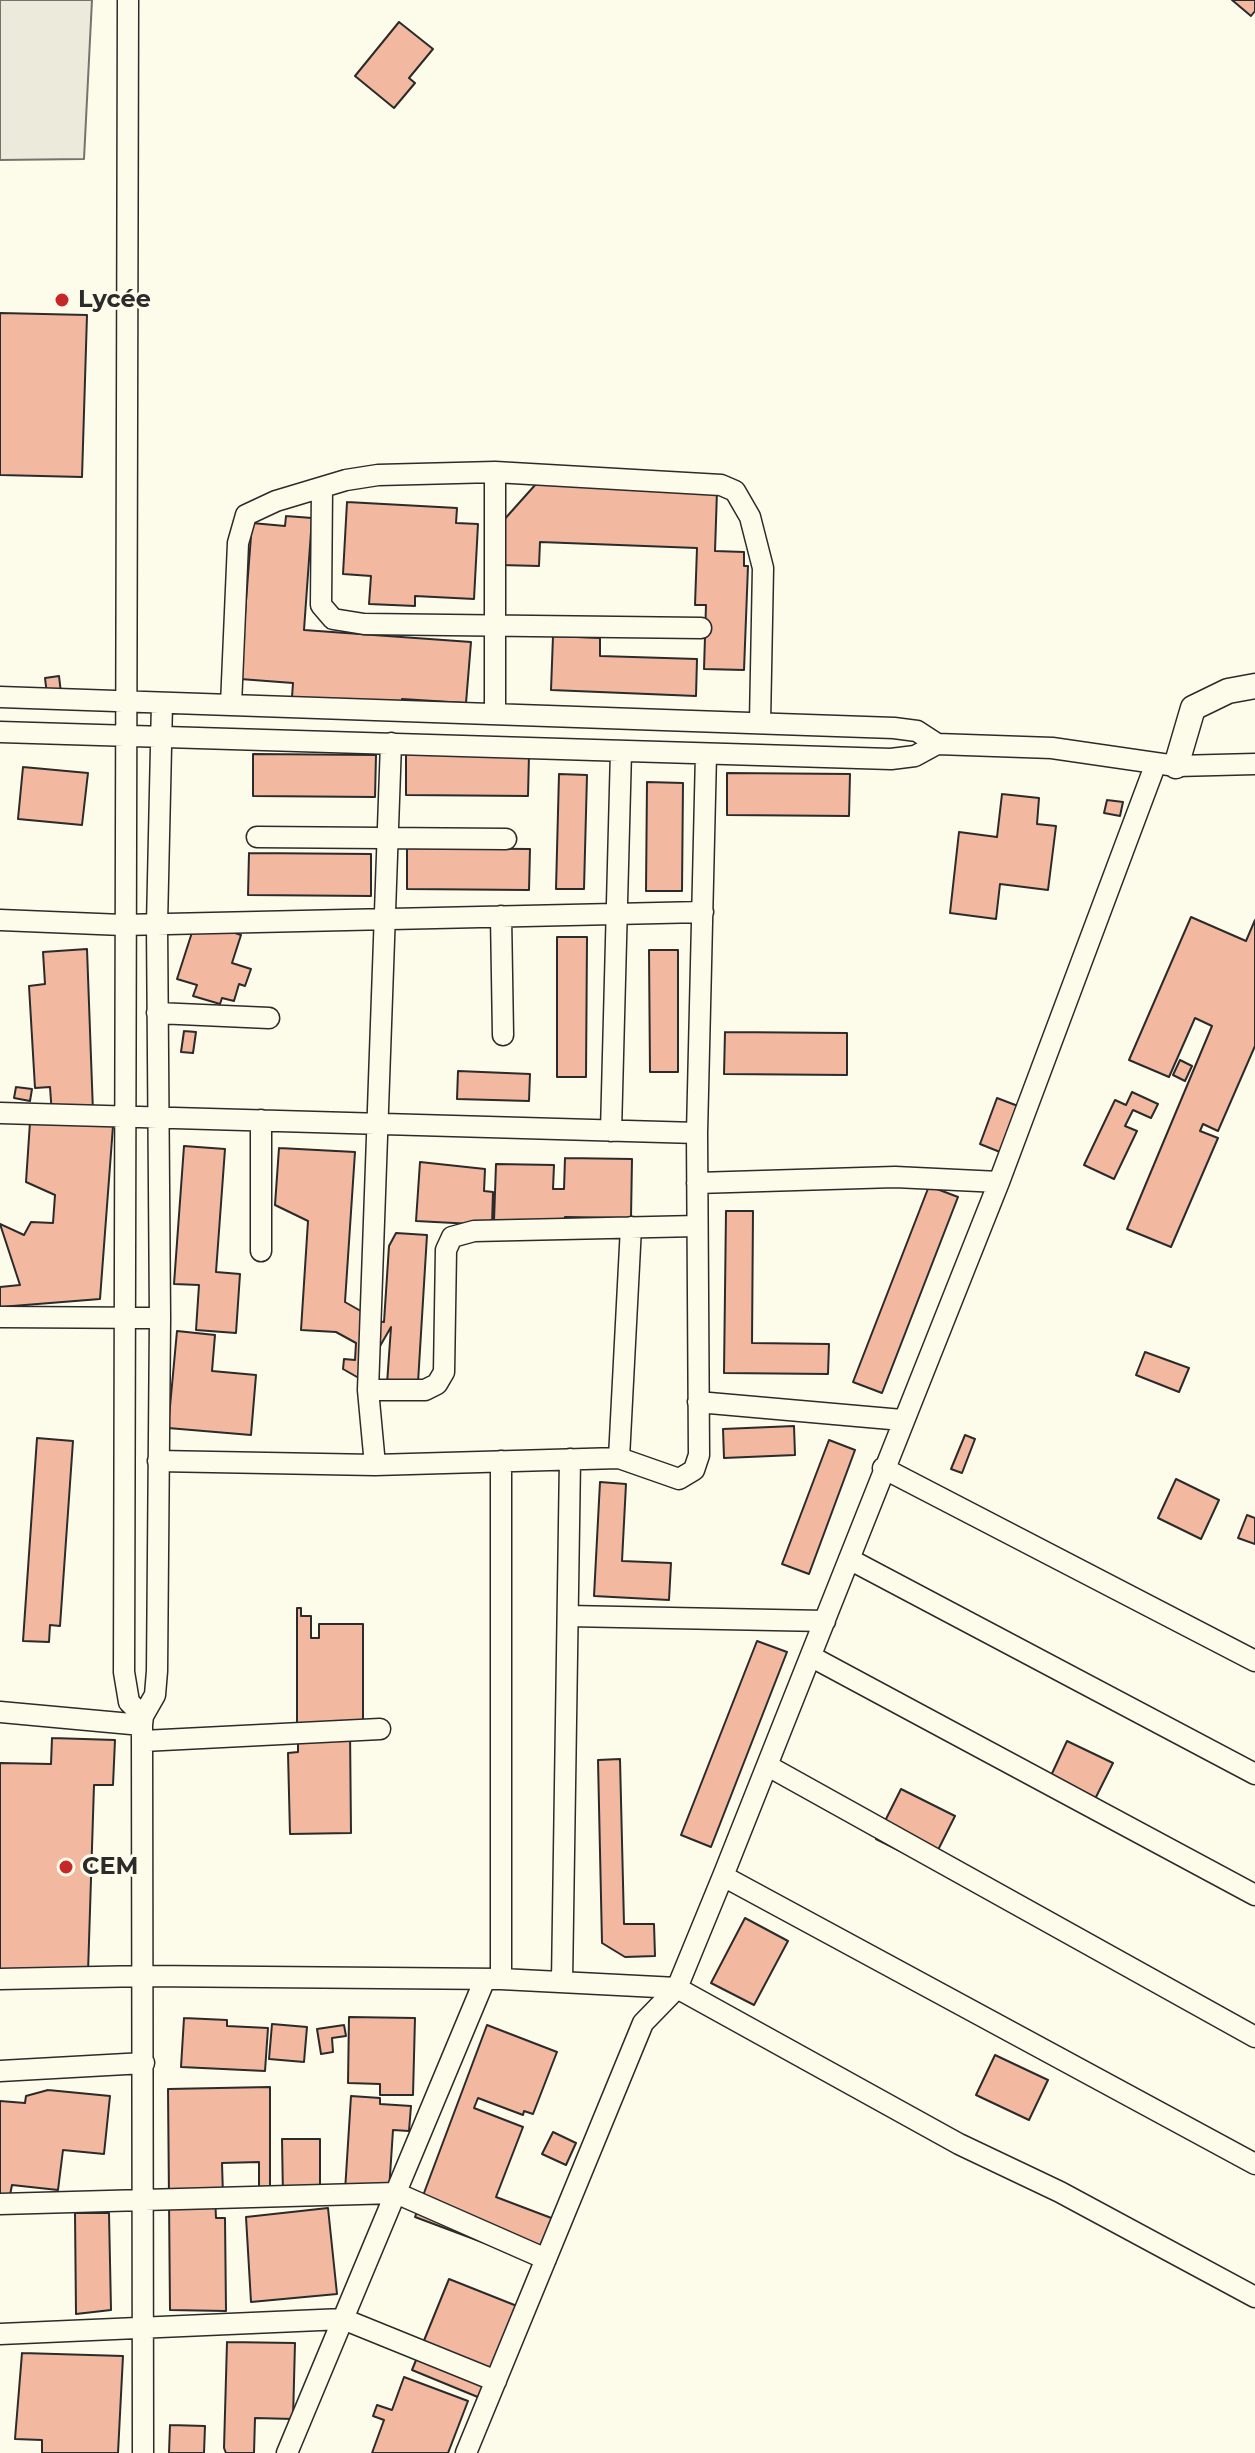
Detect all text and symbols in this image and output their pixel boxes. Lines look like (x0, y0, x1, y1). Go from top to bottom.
place label: Lycée (78, 286, 151, 314)
marker: Lycée (53, 291, 71, 309)
place label: CEM (82, 1853, 138, 1881)
marker: CEM (57, 1858, 75, 1876)

